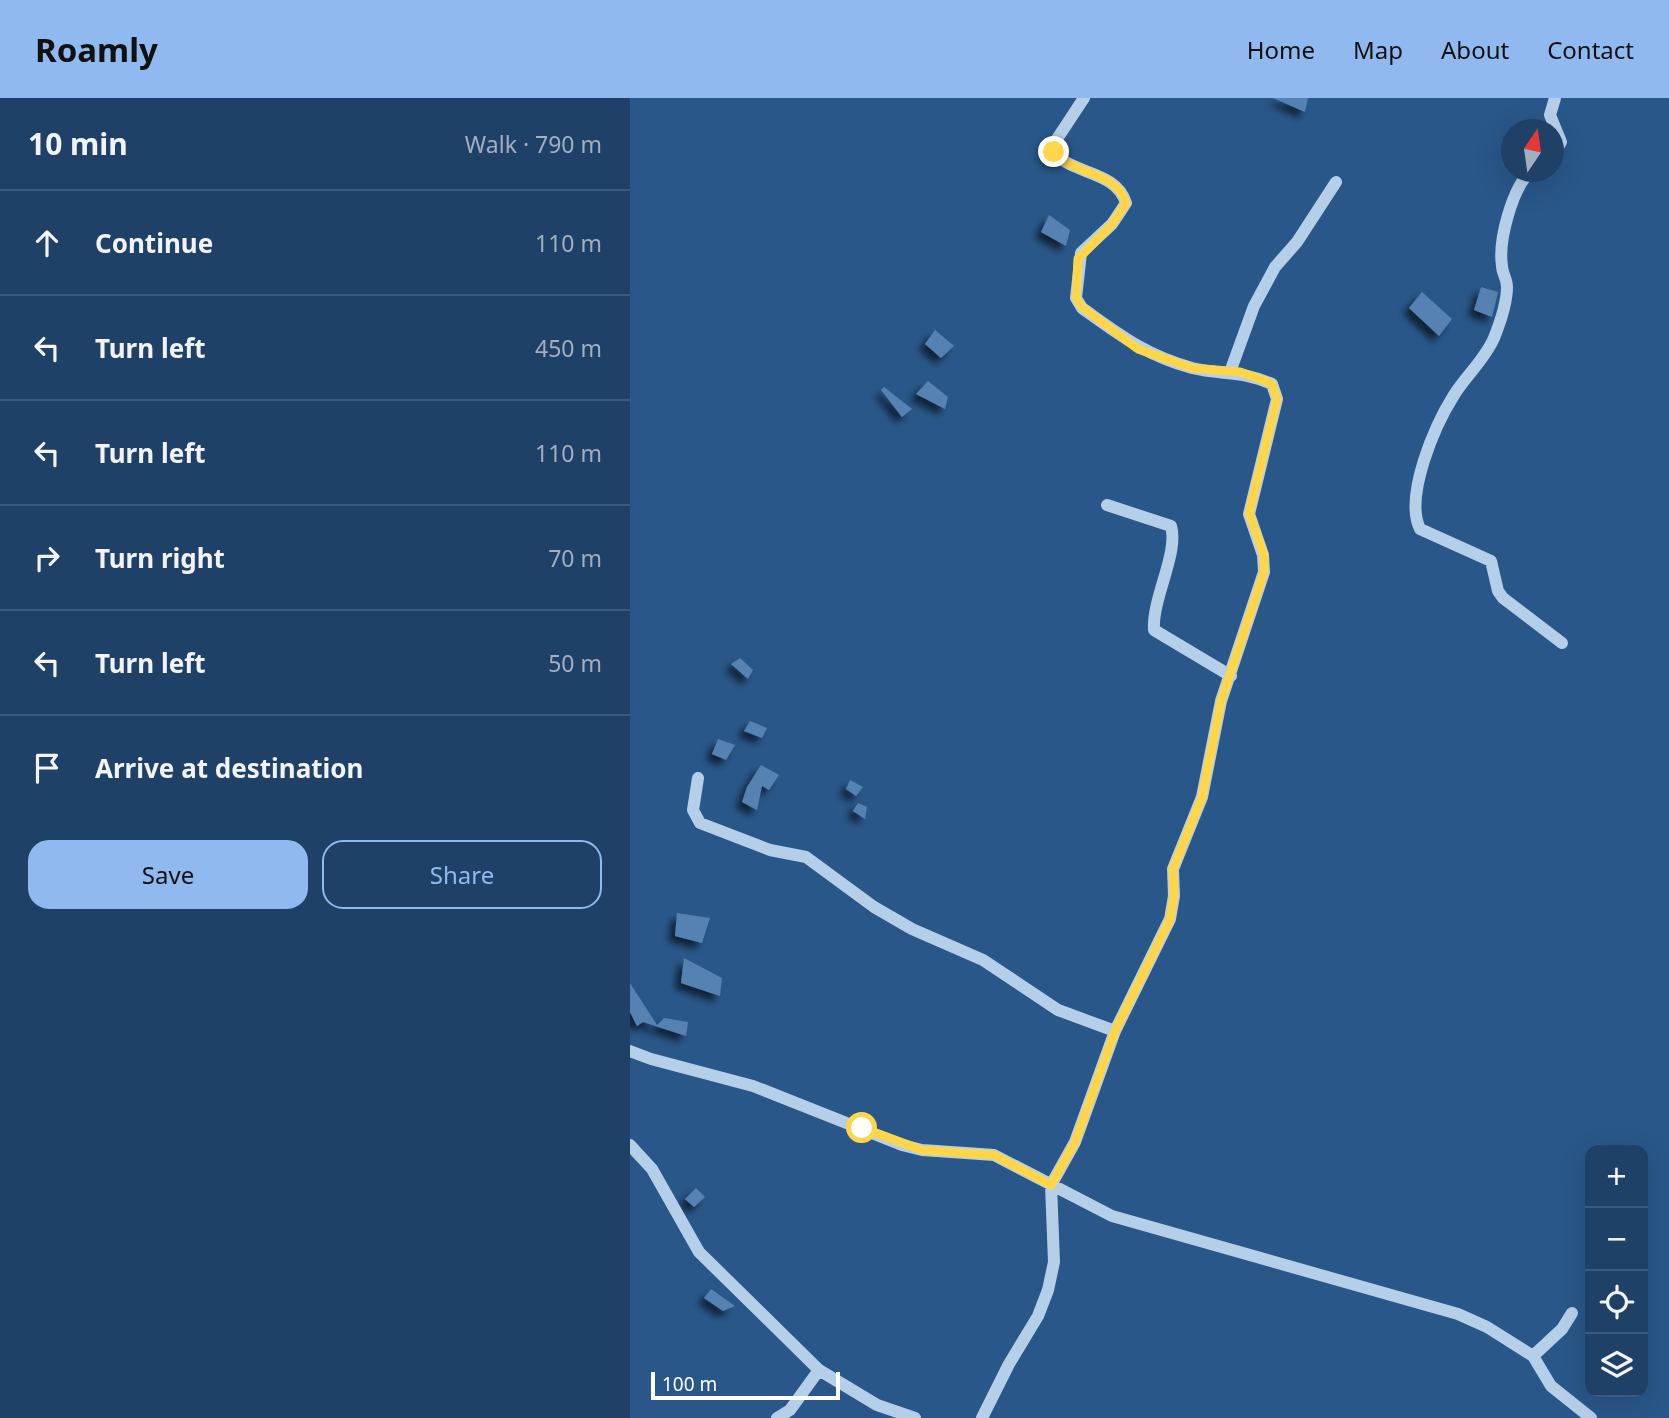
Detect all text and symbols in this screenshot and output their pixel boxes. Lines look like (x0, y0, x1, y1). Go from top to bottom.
text: Roamly (35, 27, 158, 72)
text: Home (1247, 33, 1315, 66)
text: Map (1353, 33, 1403, 66)
text: About (1441, 33, 1509, 66)
text: Contact (1547, 33, 1634, 66)
north arrow (1501, 119, 1564, 182)
text: 10 min (28, 123, 128, 164)
text: Walk · 790 m (465, 128, 602, 160)
route end (1038, 136, 1069, 167)
icon: ahead (28, 224, 66, 262)
text: Continue (95, 225, 213, 261)
text: 110 m (535, 227, 602, 259)
icon: left (28, 329, 66, 367)
text: Turn left (95, 330, 206, 366)
text: 450 m (535, 332, 602, 364)
icon: left (28, 434, 66, 472)
text: Turn left (95, 435, 206, 471)
text: 110 m (535, 437, 602, 469)
icon: right (28, 539, 66, 577)
text: Turn right (95, 540, 225, 576)
text: 70 m (548, 542, 602, 574)
icon: left (28, 644, 66, 682)
text: Turn left (95, 645, 206, 681)
text: 50 m (548, 647, 602, 679)
icon: arrive (28, 749, 66, 787)
text: Arrive at destination (95, 750, 364, 786)
button: Save (28, 840, 308, 909)
button: Share (322, 840, 602, 909)
route start (846, 1112, 877, 1143)
map controls (1585, 1145, 1648, 1397)
button: + (1585, 1145, 1648, 1208)
button: − (1585, 1208, 1648, 1271)
button: locate (1585, 1271, 1648, 1334)
button: layers (1585, 1334, 1648, 1397)
scale bar (651, 1369, 840, 1401)
text: 100 m (662, 1371, 717, 1397)

